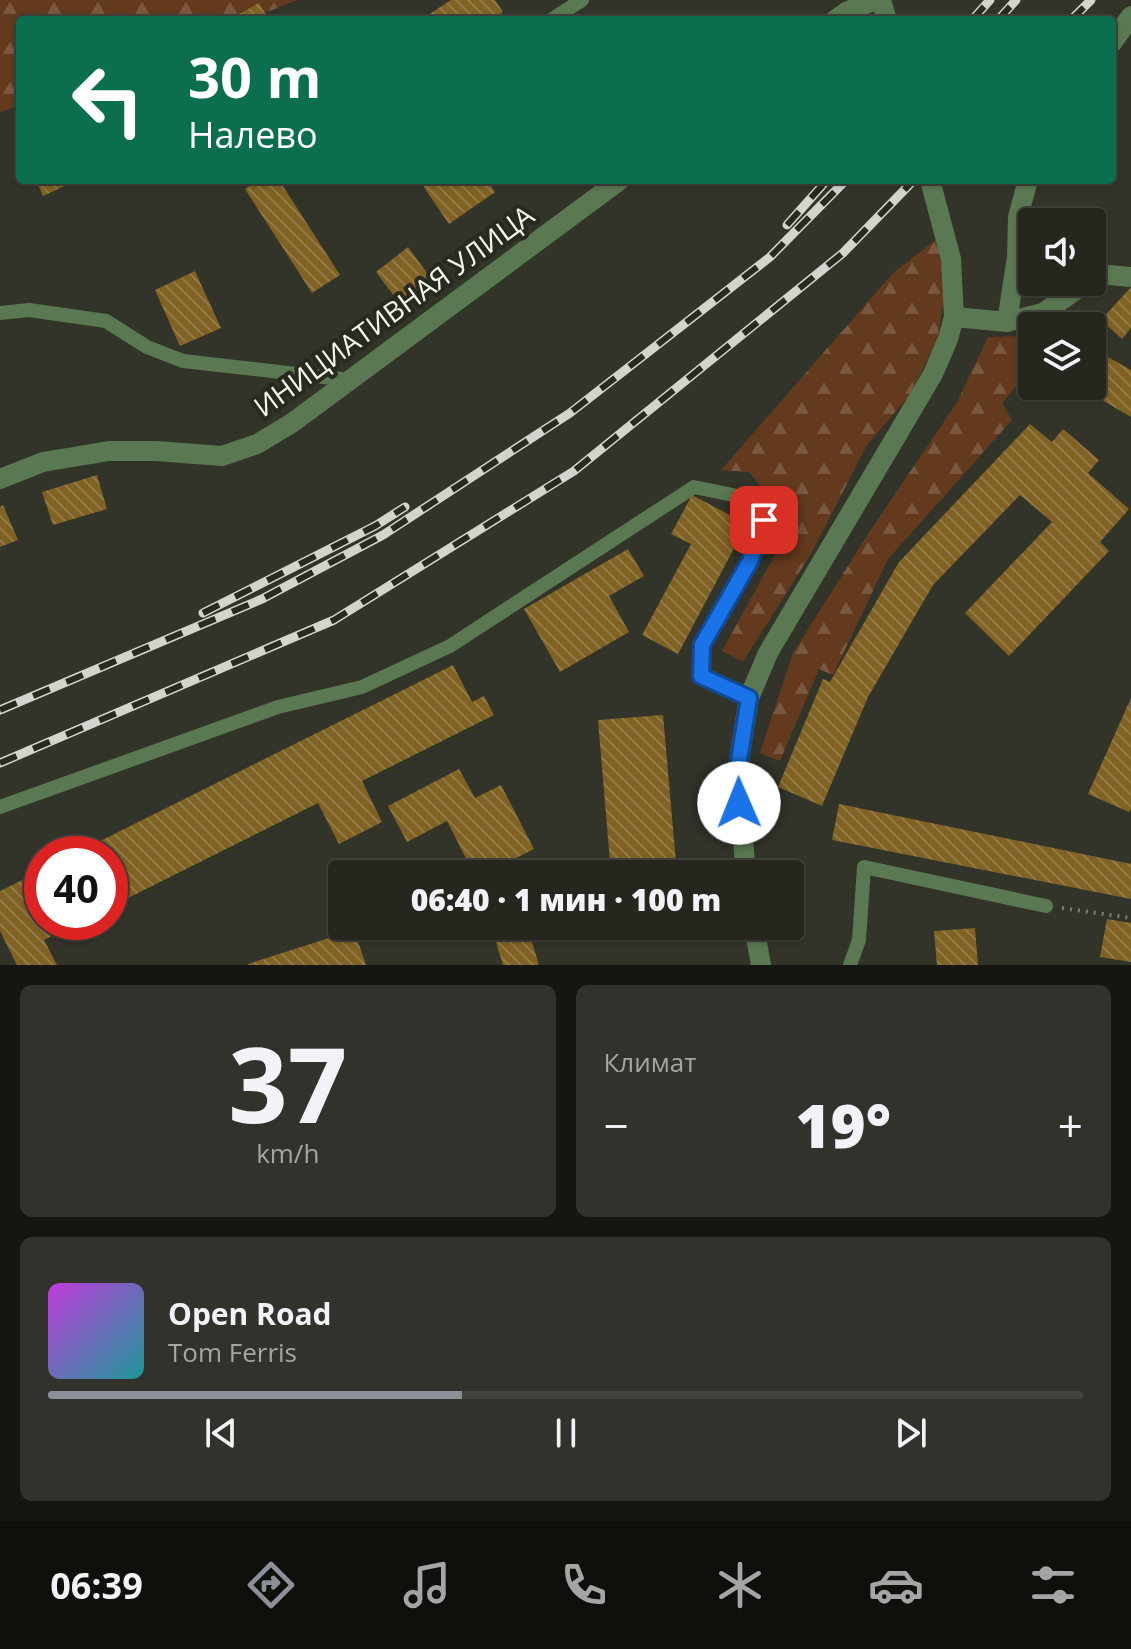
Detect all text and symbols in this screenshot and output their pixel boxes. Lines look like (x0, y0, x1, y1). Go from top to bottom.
text: 30 m (188, 38, 322, 114)
icon: left (56, 48, 160, 152)
text: Налево (188, 110, 318, 159)
street label: ИНИЦИАТИВНАЯ УЛИЦА (246, 195, 541, 425)
map controls (1018, 208, 1106, 400)
button: sound (1018, 208, 1106, 296)
button: layers (1018, 312, 1106, 400)
pin (730, 486, 798, 554)
icon: arrive (742, 498, 786, 542)
position arrow (697, 761, 781, 845)
speed limit sign: 40 (24, 836, 128, 940)
text: 06:40 · 1 мин · 100 m (411, 879, 721, 920)
text: 37 (228, 1012, 347, 1153)
text: Климат (604, 1044, 697, 1080)
text: 19° (795, 1084, 891, 1166)
text: − (604, 1095, 629, 1155)
text: + (1058, 1095, 1083, 1155)
text: km/h (256, 1135, 319, 1171)
text: Open Road (168, 1293, 332, 1334)
text: Tom Ferris (168, 1334, 297, 1370)
icon: previous (199, 1411, 243, 1455)
icon: pause (544, 1411, 588, 1455)
icon: next (889, 1411, 933, 1455)
icon: directions (243, 1557, 299, 1613)
icon: music (399, 1557, 455, 1613)
icon: phone (556, 1557, 612, 1613)
icon: climate (712, 1557, 768, 1613)
icon: car (868, 1557, 924, 1613)
icon: filters (1025, 1557, 1081, 1613)
text: 06:39 (50, 1561, 143, 1610)

